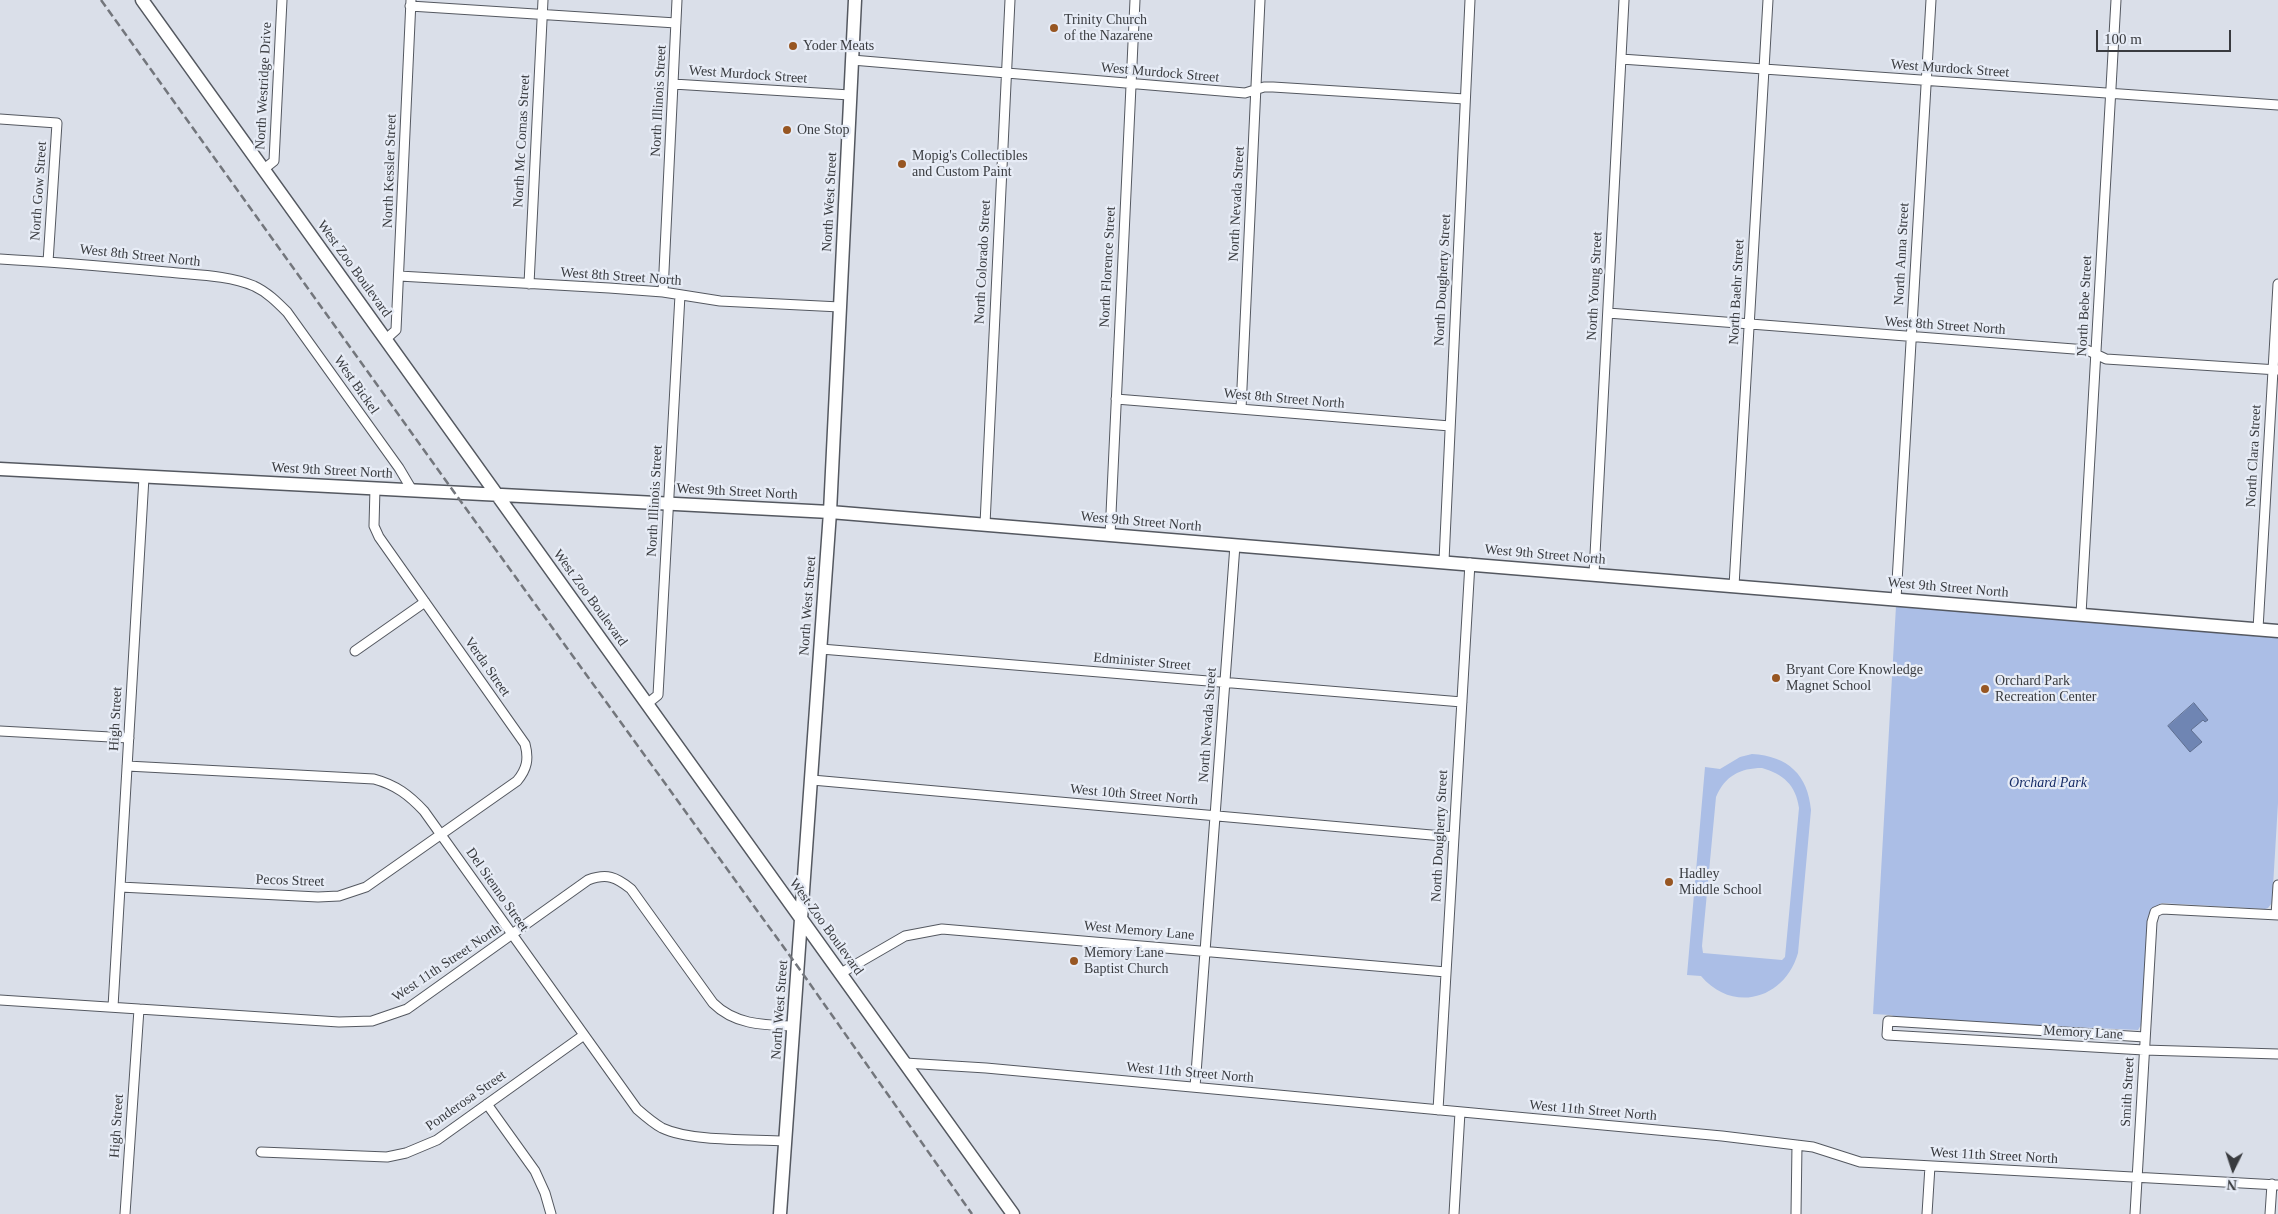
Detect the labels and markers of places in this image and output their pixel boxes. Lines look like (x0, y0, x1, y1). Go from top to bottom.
place label: Trinity Church of the Nazarene (1064, 12, 1153, 44)
marker: Trinity Church of the Nazarene (1048, 22, 1060, 34)
place label: Yoder Meats (803, 38, 874, 54)
marker: Yoder Meats (787, 40, 799, 52)
place label: One Stop (797, 122, 850, 138)
marker: One Stop (781, 124, 793, 136)
place label: Mopig's Collectibles and Custom Paint (912, 148, 1028, 180)
marker: Mopig's Collectibles and Custom Paint (896, 158, 908, 170)
place label: Bryant Core Knowledge Magnet School (1786, 662, 1923, 694)
marker: Bryant Core Knowledge Magnet School (1770, 672, 1782, 684)
place label: Orchard Park Recreation Center (1995, 673, 2096, 706)
marker: Orchard Park Recreation Center (1979, 683, 1991, 695)
place label: Hadley Middle School (1679, 866, 1762, 899)
marker: Hadley Middle School (1663, 876, 1675, 888)
place label: Memory Lane Baptist Church (1084, 945, 1168, 978)
marker: Memory Lane Baptist Church (1068, 955, 1080, 967)

